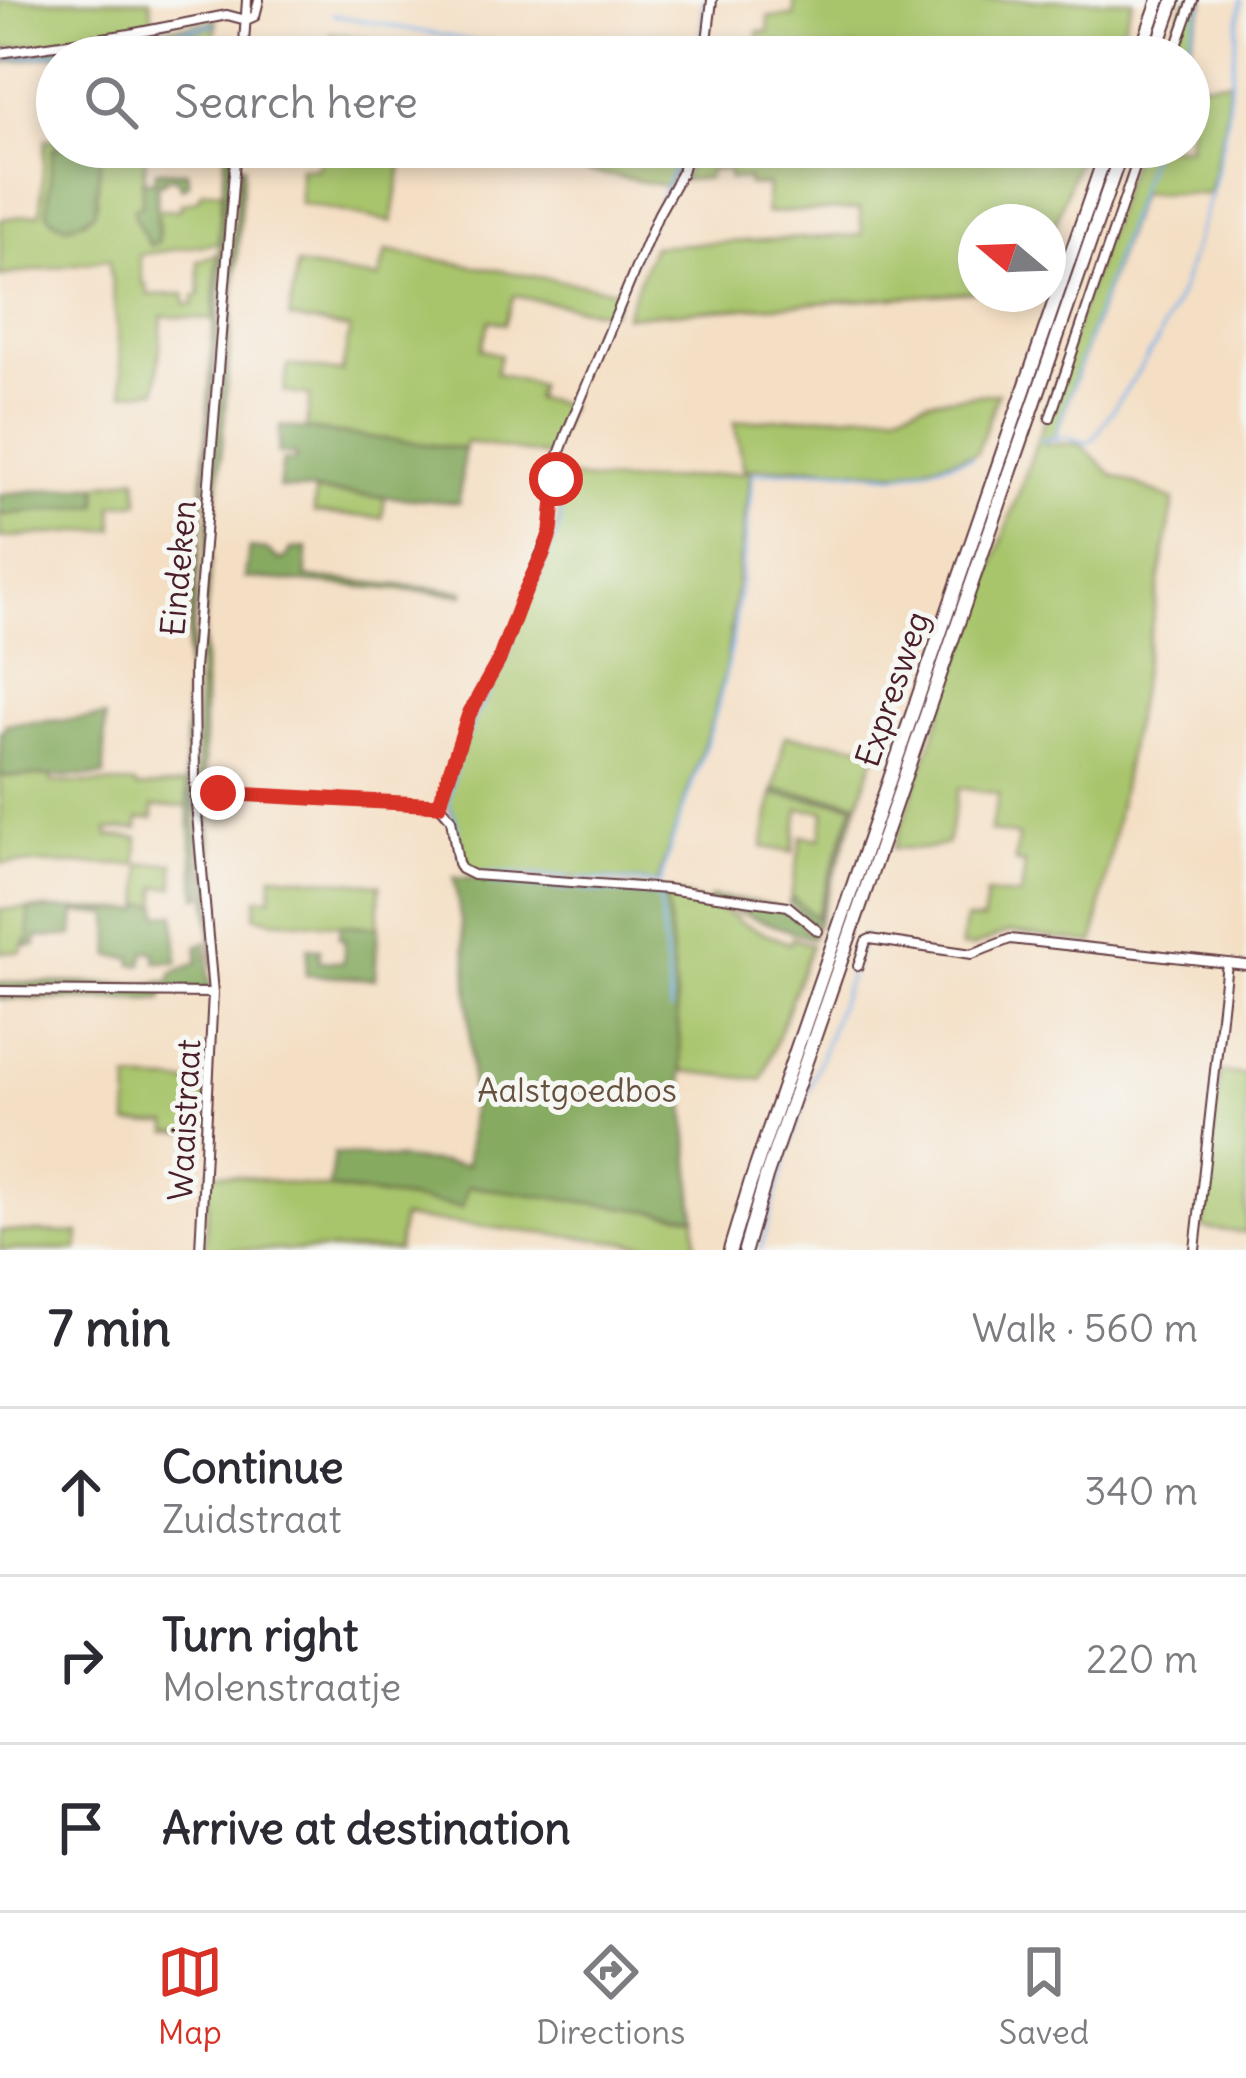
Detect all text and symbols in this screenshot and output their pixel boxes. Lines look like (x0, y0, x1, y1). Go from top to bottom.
search box (36, 36, 1210, 168)
icon: search (78, 69, 144, 135)
text: Search here (174, 74, 418, 130)
north arrow (958, 204, 1066, 312)
route start (529, 452, 583, 506)
street label: Eindeken (151, 498, 205, 638)
street label: Expresweg (846, 606, 938, 772)
route end (191, 766, 245, 820)
street label: Waaistraat (159, 1038, 209, 1202)
park label: Aalstgoedbos (477, 1069, 677, 1111)
text: 7 min (48, 1296, 171, 1360)
text: Walk · 560 m (972, 1304, 1198, 1353)
text: Continue (162, 1439, 344, 1495)
icon: ahead (48, 1459, 114, 1525)
text: 340 m (1084, 1467, 1198, 1516)
text: Zuidstraat (162, 1495, 342, 1544)
text: Turn right (162, 1607, 358, 1663)
icon: right (48, 1627, 114, 1693)
text: 220 m (1086, 1635, 1198, 1684)
text: Molenstraatje (162, 1663, 401, 1712)
icon: arrive (48, 1795, 114, 1861)
text: Arrive at destination (162, 1800, 571, 1856)
tab: Map (157, 1939, 223, 2053)
tab: Directions (536, 1939, 685, 2053)
tab: Saved (999, 1939, 1089, 2053)

